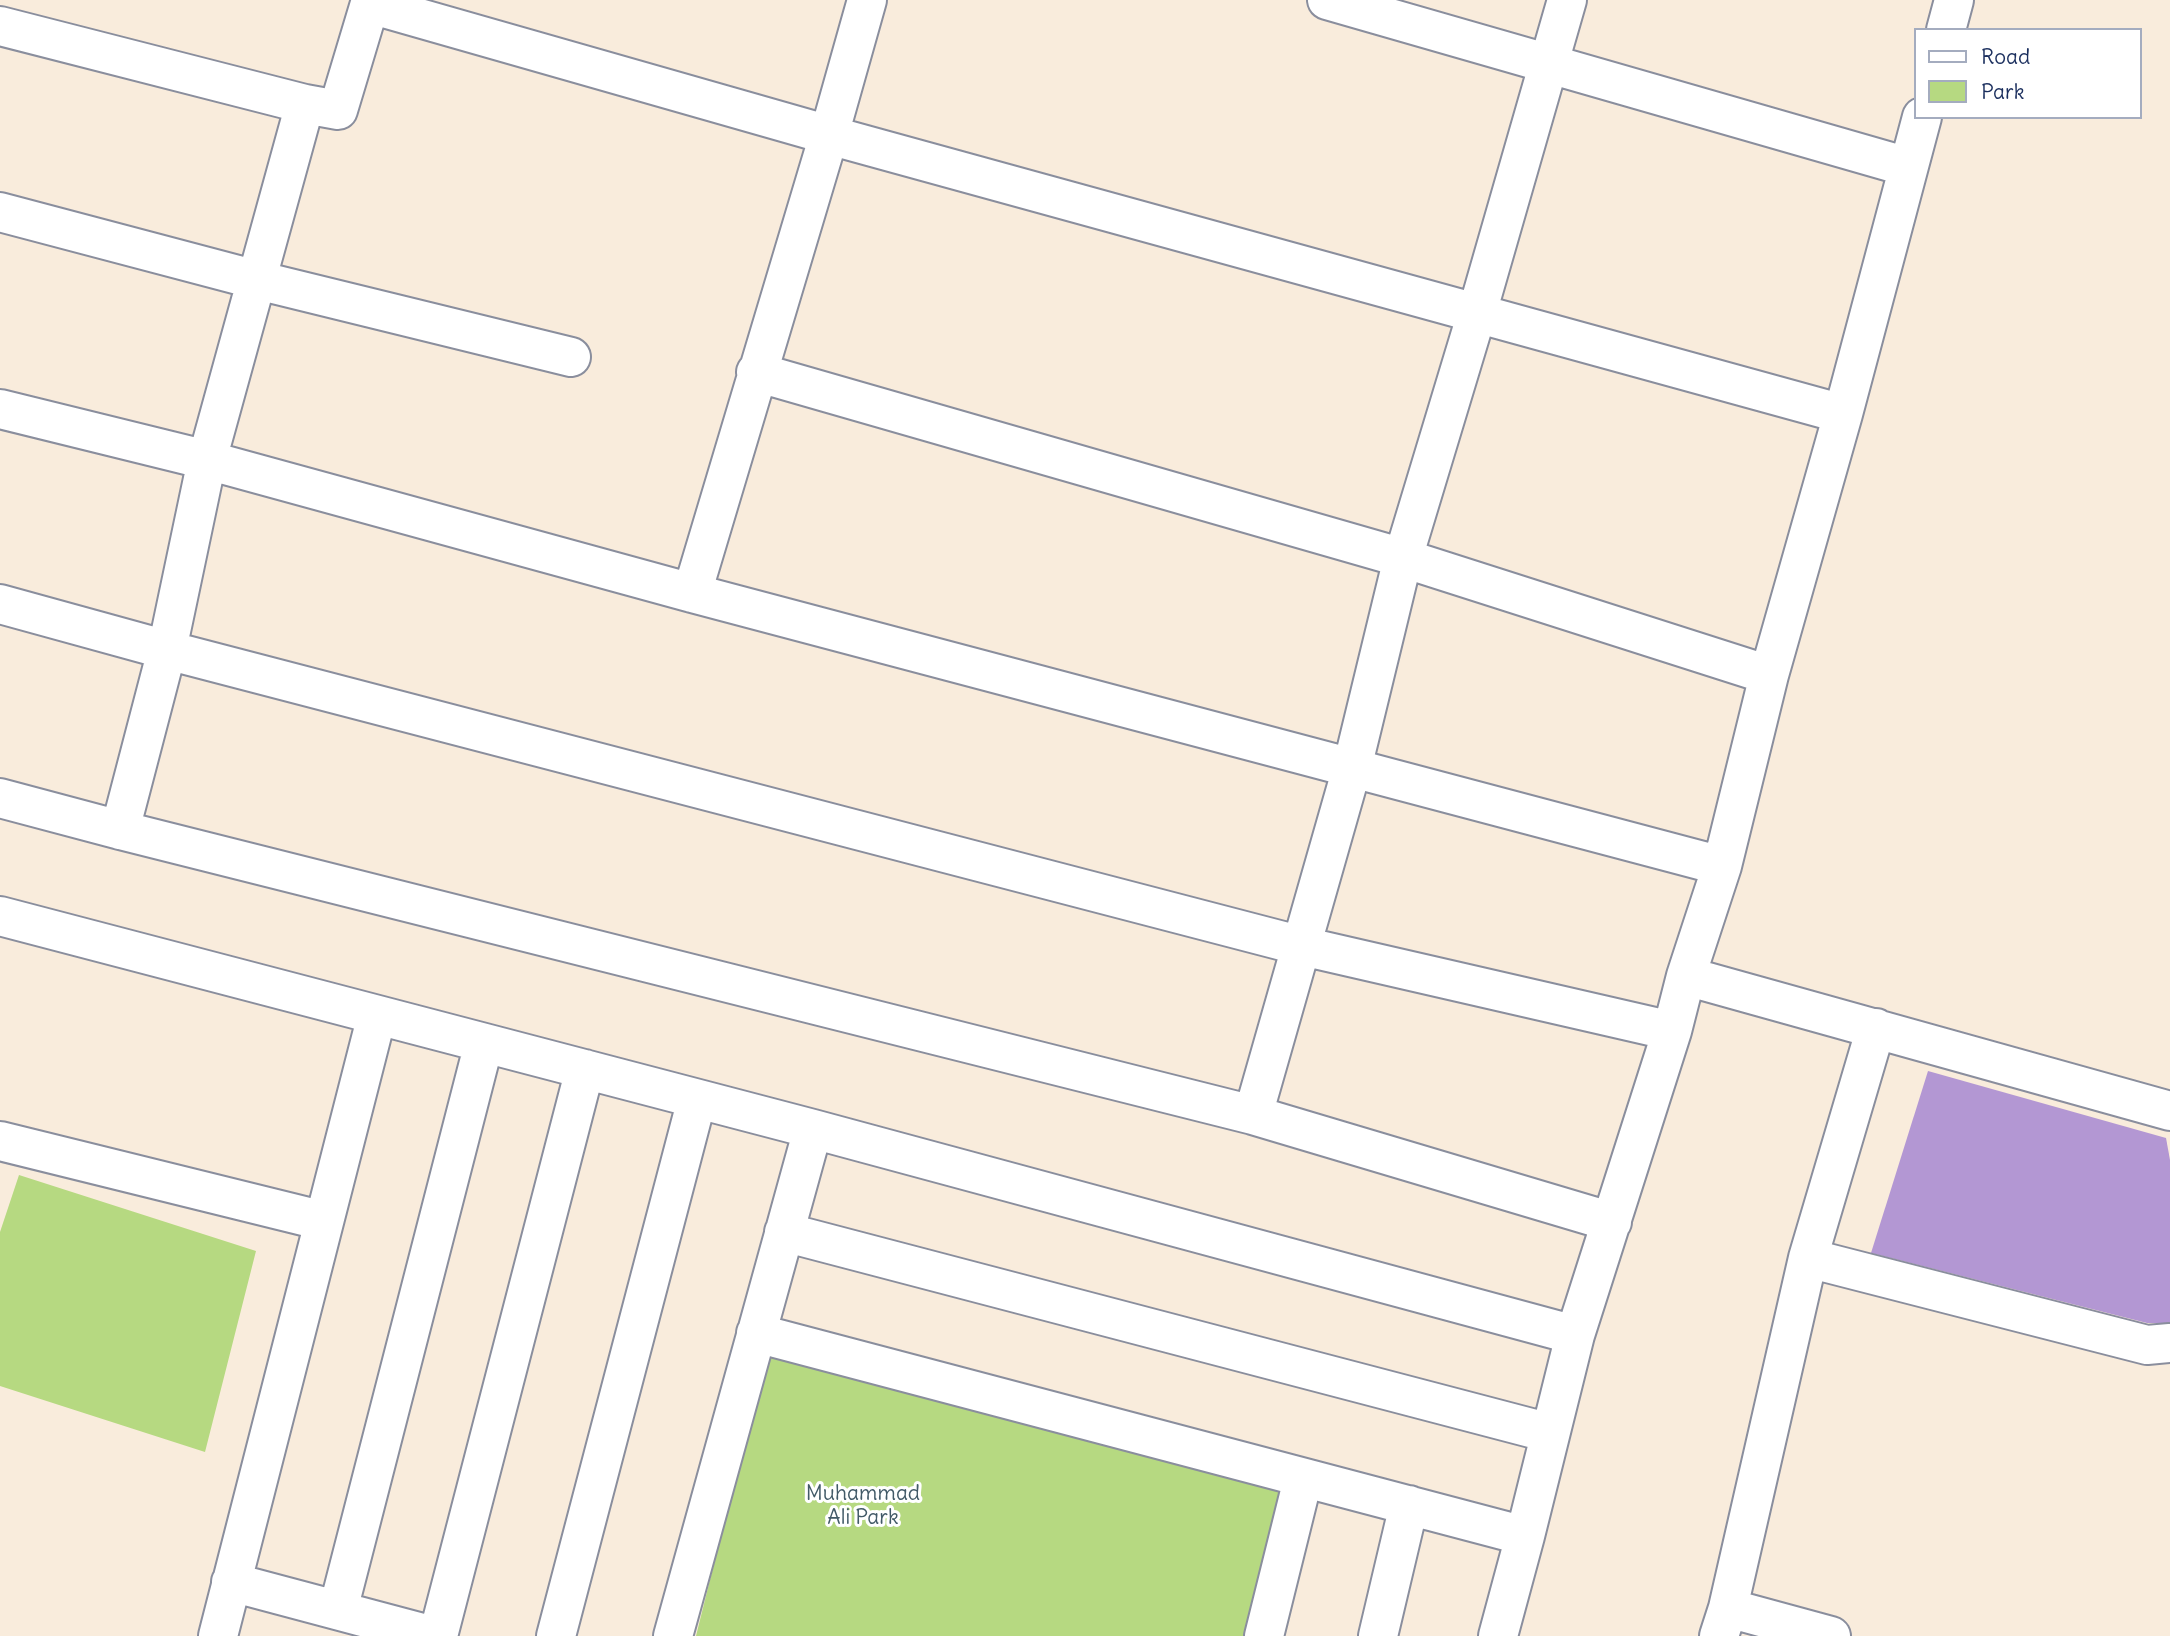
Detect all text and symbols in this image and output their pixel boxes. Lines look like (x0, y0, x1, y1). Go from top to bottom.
legend (1914, 28, 2142, 119)
text: Road (1981, 43, 2030, 70)
text: Park (1981, 78, 2024, 105)
park label: Muhammad Ali Park (806, 1481, 920, 1531)

